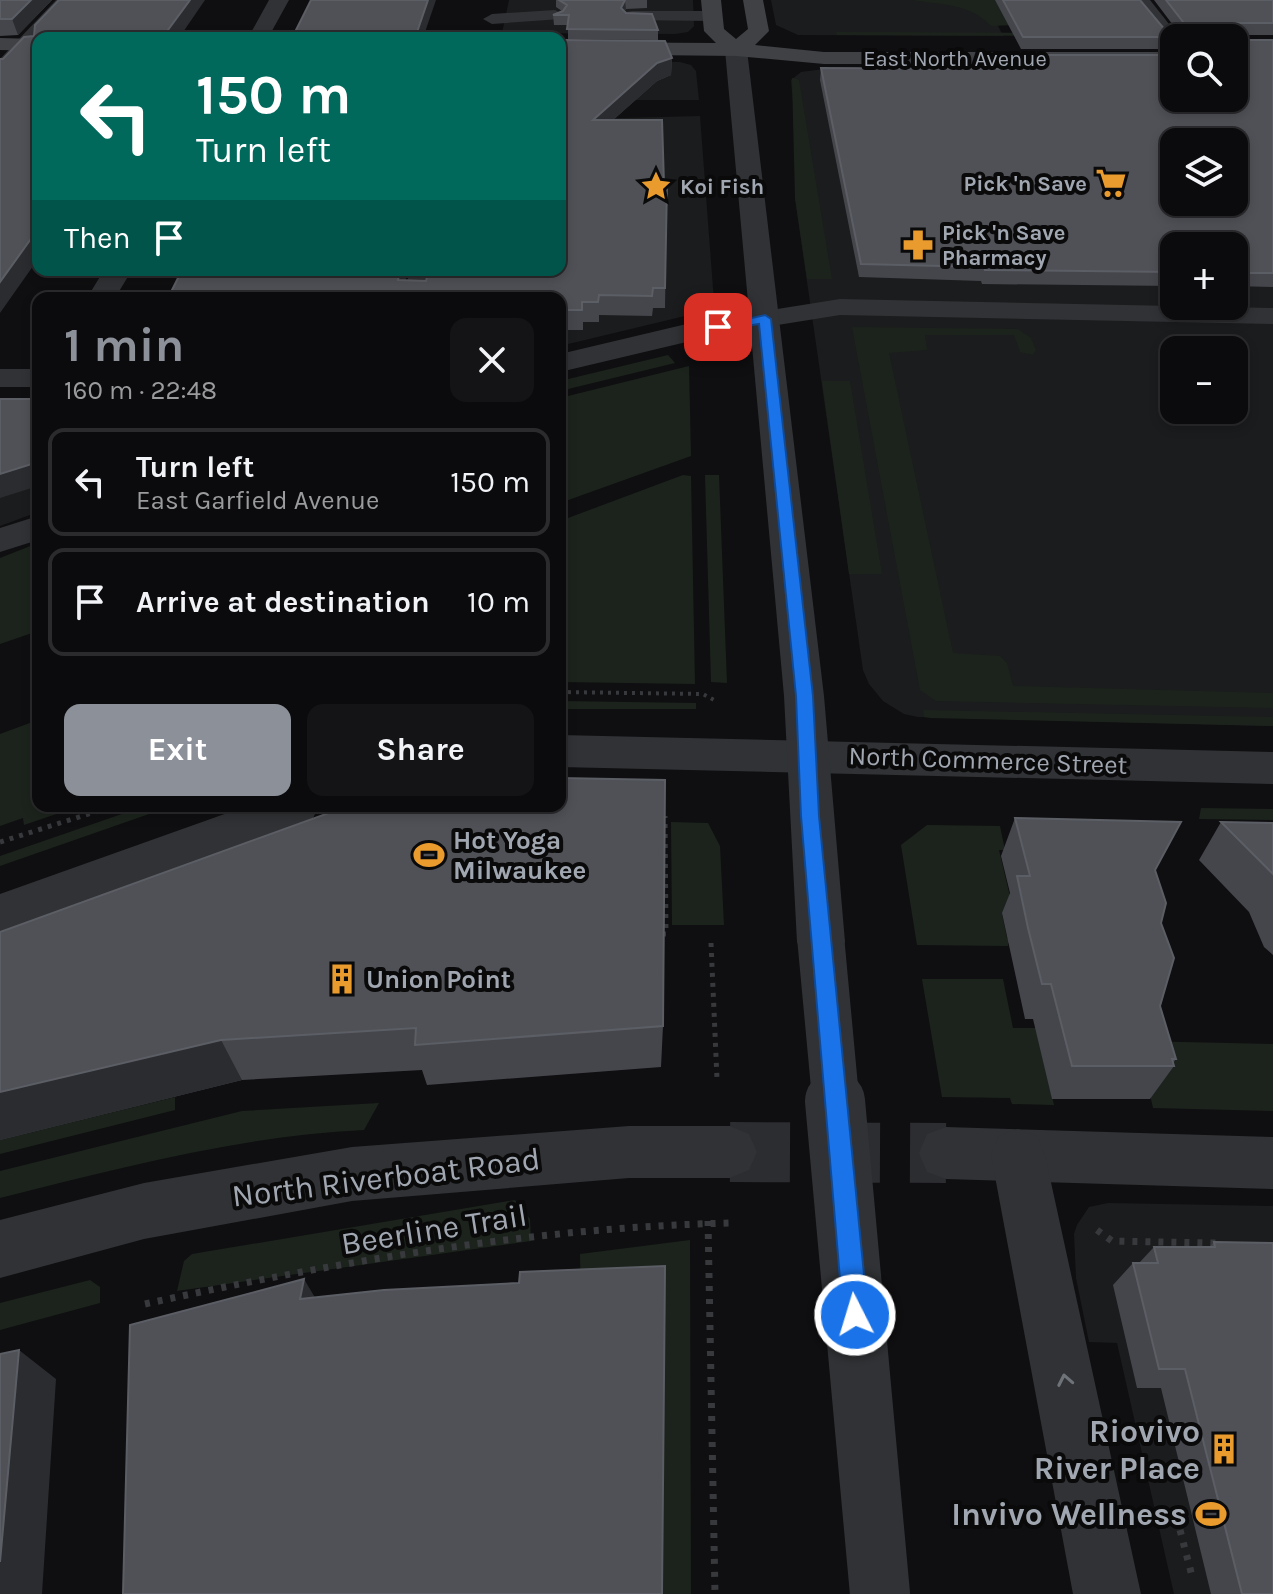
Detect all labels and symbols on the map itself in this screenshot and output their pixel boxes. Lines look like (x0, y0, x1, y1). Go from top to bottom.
street label: East North Avenue (863, 46, 1047, 72)
supermarket icon: Pick 'n Save (1094, 166, 1128, 200)
place icon: Koi Fish (639, 169, 673, 203)
place label: Pick 'n Save (964, 171, 1087, 197)
place label: Koi Fish (680, 174, 764, 200)
place label: Pick 'n Save Pharmacy (942, 220, 1065, 271)
pharmacy icon: Pick 'n Save Pharmacy (901, 228, 935, 262)
pin (684, 293, 752, 361)
street label: North Commerce Street (848, 740, 1128, 781)
place label: Hot Yoga Milwaukee (453, 825, 586, 886)
sports icon: Hot Yoga Milwaukee (412, 838, 446, 872)
building icon: Union Point (325, 962, 359, 996)
place label: Union Point (366, 964, 511, 995)
street label: North Riverboat Road (230, 1140, 542, 1215)
street label: Beerline Trail (339, 1197, 530, 1262)
position arrow (813, 1273, 897, 1357)
one-way arrow (1057, 1373, 1074, 1387)
place label: Riovivo River Place (1034, 1413, 1200, 1487)
building icon: Riovivo River Place (1207, 1432, 1241, 1466)
place label: Invivo Wellness (951, 1496, 1187, 1533)
sports icon: Invivo Wellness (1194, 1497, 1228, 1531)

